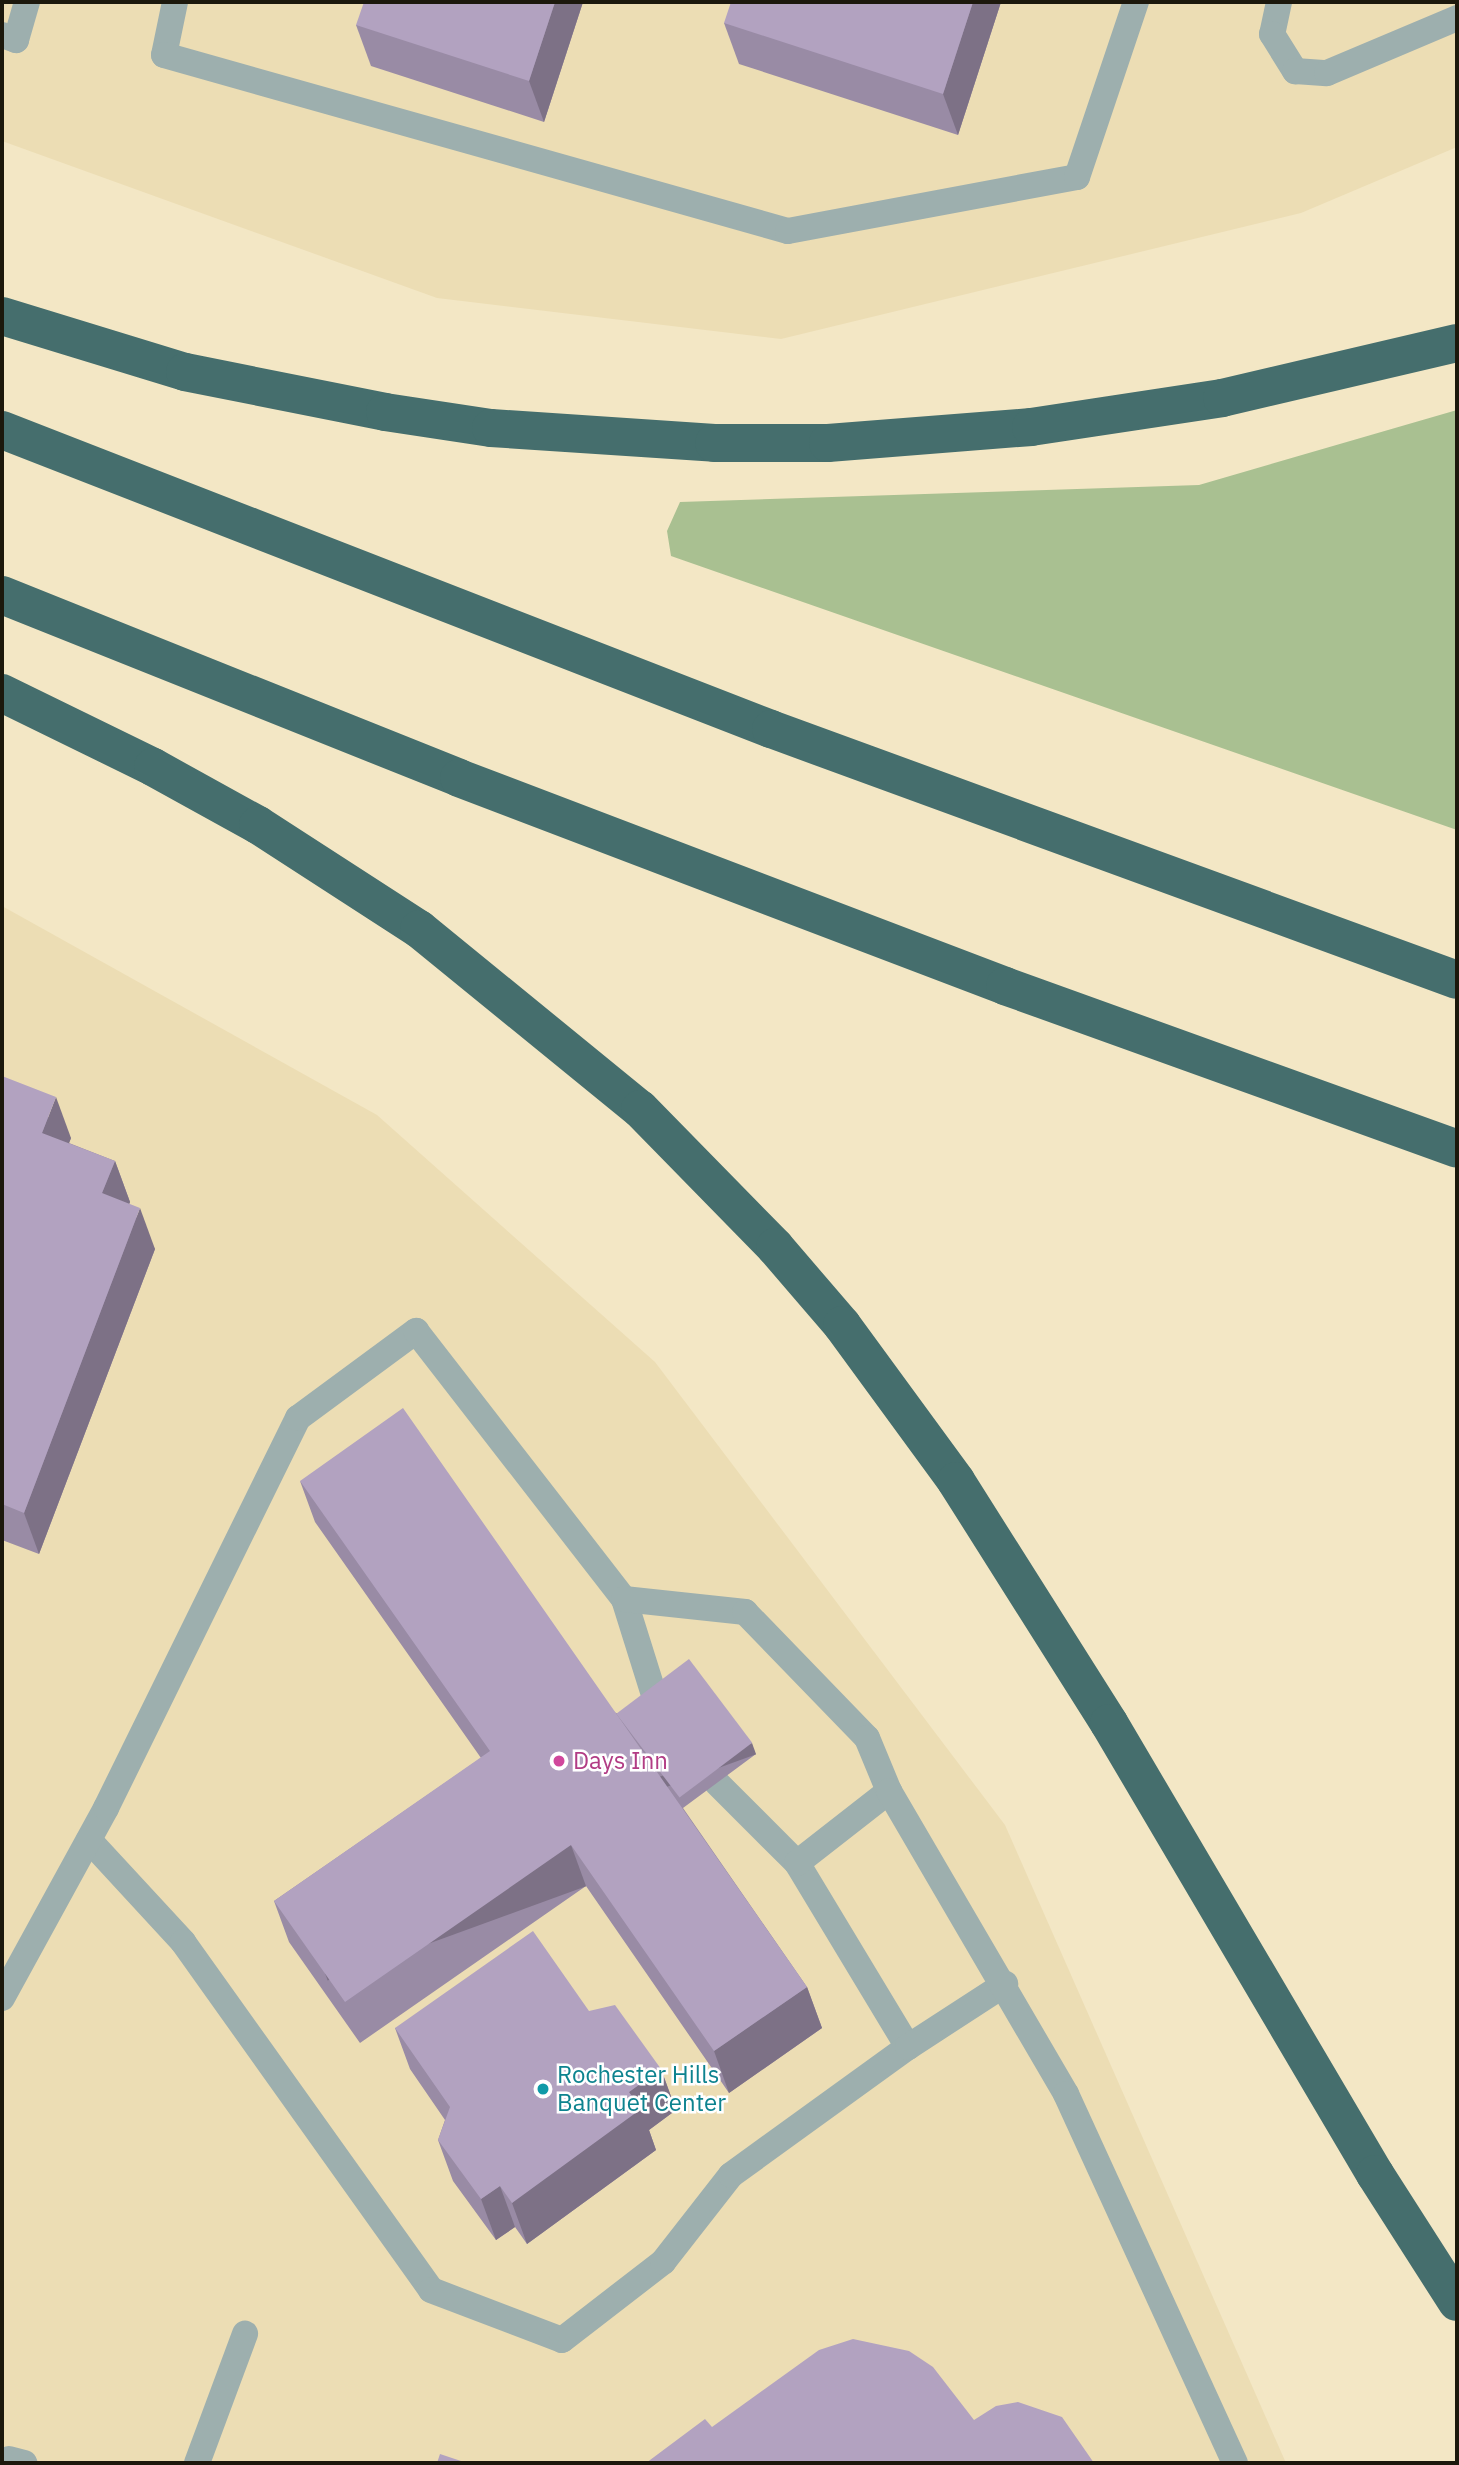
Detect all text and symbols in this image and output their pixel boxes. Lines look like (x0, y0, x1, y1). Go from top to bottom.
place label: Days Inn (573, 1747, 668, 1775)
marker: Days Inn (551, 1753, 567, 1769)
place label: Rochester Hills Banquet Center (557, 2061, 726, 2117)
marker: Rochester Hills Banquet Center (535, 2081, 551, 2097)

